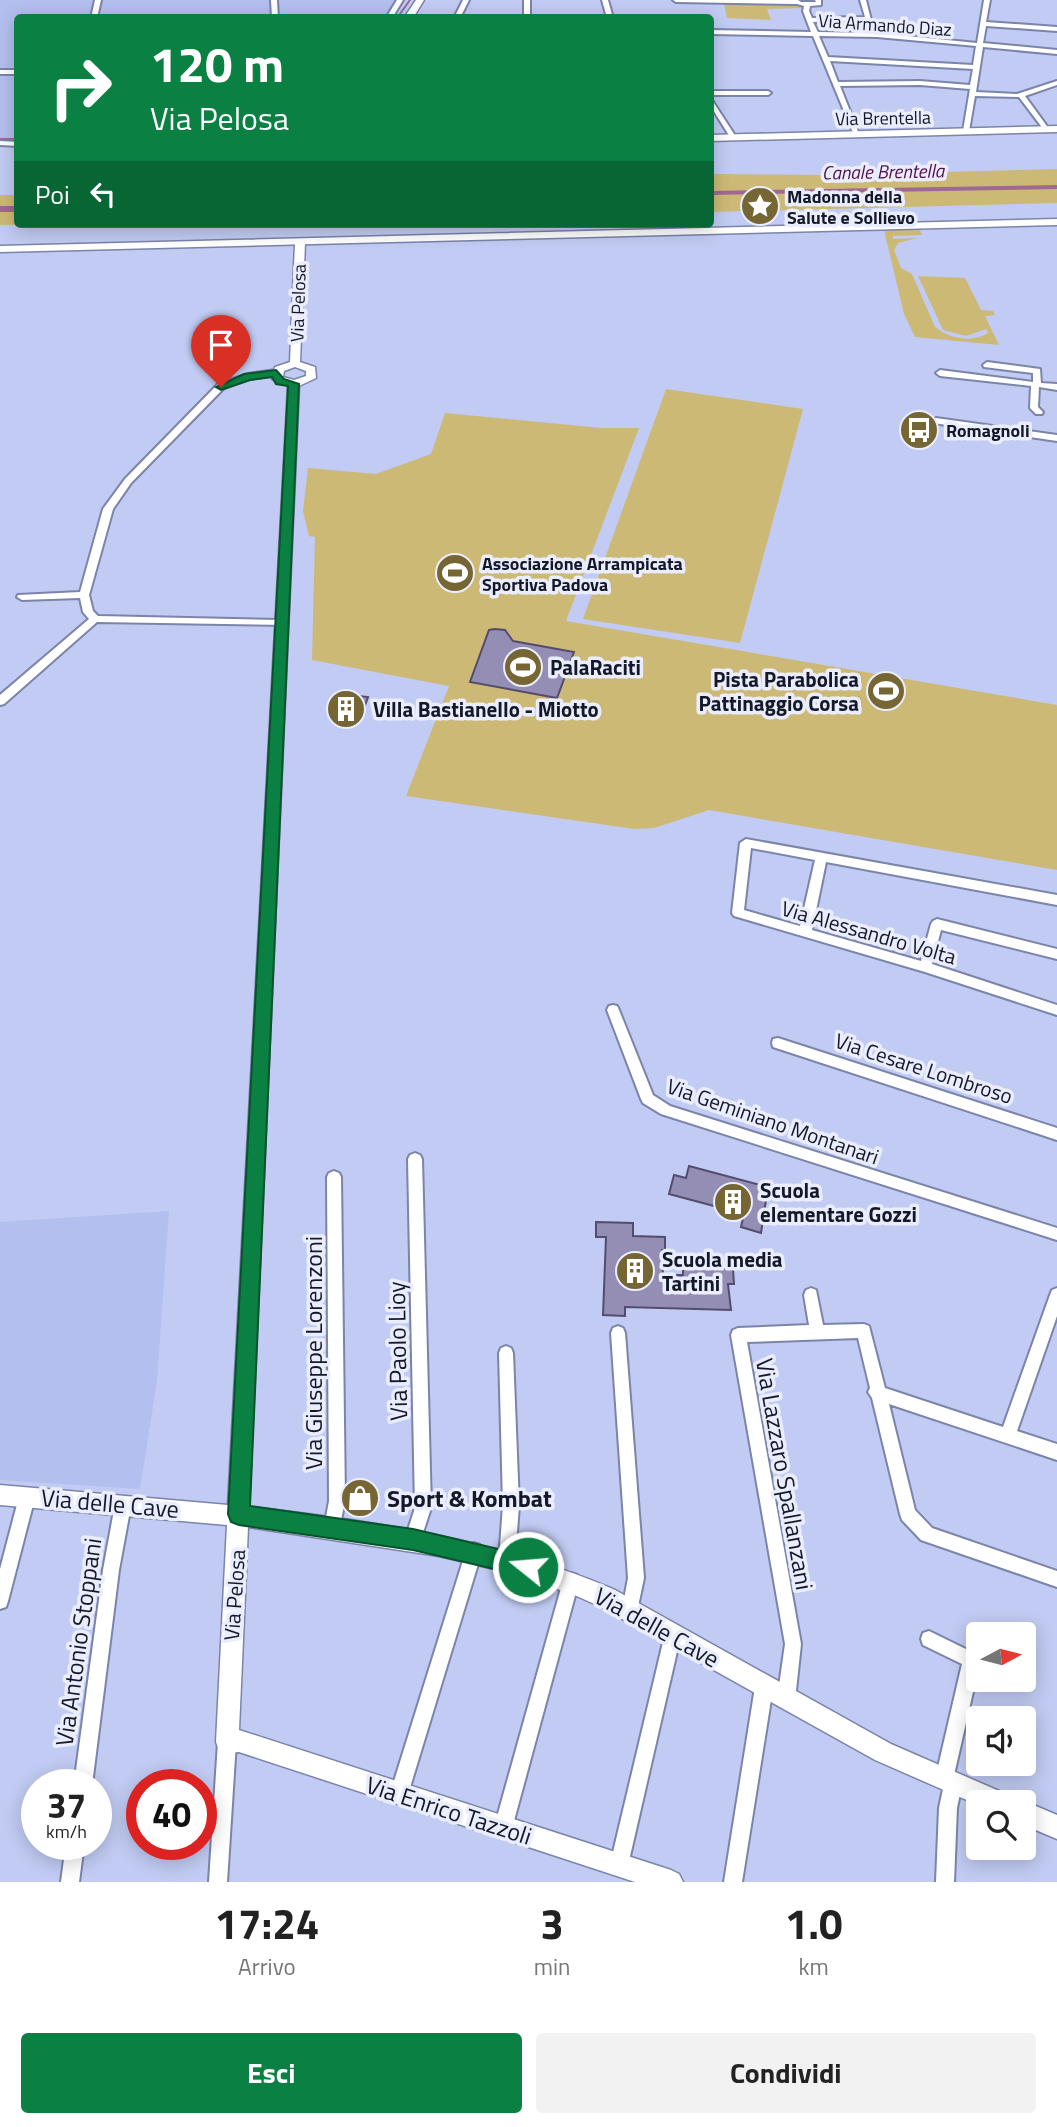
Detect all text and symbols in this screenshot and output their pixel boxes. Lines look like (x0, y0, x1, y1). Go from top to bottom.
street label: Via Armando Diaz (817, 7, 953, 43)
text: 120 m (150, 26, 284, 101)
icon: right (35, 42, 126, 133)
text: Via Pelosa (150, 94, 289, 142)
street label: Via Brentella (835, 104, 931, 132)
water label: Canale Brentella (822, 155, 946, 187)
text: Poi (35, 175, 70, 214)
icon: left (84, 175, 122, 213)
place label: Madonna della Salute e Sollievo (787, 183, 915, 231)
place icon: Madonna della Salute e Sollievo (739, 185, 781, 227)
street label: Via Pelosa (283, 263, 313, 343)
pin (191, 315, 251, 387)
icon: arrive (202, 326, 240, 364)
bus stop icon: Romagnoli (898, 409, 940, 451)
place label: Romagnoli (946, 417, 1030, 444)
place label: Associazione Arrampicata Sportiva Padova (482, 550, 683, 598)
sports icon: Associazione Arrampicata Sportiva Padova (434, 552, 476, 594)
sports icon: PalaRaciti (502, 646, 544, 688)
place label: PalaRaciti (550, 651, 641, 683)
place label: Pista Parabolica Pattinaggio Corsa (698, 663, 859, 719)
sports icon: Pista Parabolica Pattinaggio Corsa (865, 670, 907, 712)
building icon: Villa Bastianello - Miotto (325, 688, 367, 730)
place label: Villa Bastianello - Miotto (373, 693, 599, 725)
street label: Via Alessandro Volta (778, 892, 961, 972)
street label: Via Cesare Lombroso (831, 1024, 1017, 1112)
street label: Via Geminiano Montanari (663, 1070, 883, 1172)
place label: Scuola elementare Gozzi (760, 1174, 917, 1230)
building icon: Scuola elementare Gozzi (712, 1181, 754, 1223)
street label: Via Giuseppe Lorenzoni (295, 1236, 331, 1470)
place label: Scuola media Tartini (662, 1243, 783, 1299)
building icon: Scuola media Tartini (614, 1250, 656, 1292)
street label: Via Paolo Lioy (378, 1280, 416, 1421)
street label: Via Lazzaro Spallanzani (747, 1355, 823, 1593)
shop icon: Sport & Kombat (339, 1477, 381, 1519)
street label: Via delle Cave (40, 1479, 180, 1527)
place label: Sport & Kombat (387, 1480, 552, 1516)
position arrow (491, 1530, 565, 1604)
street label: Via Antonio Stoppani (46, 1535, 110, 1749)
street label: Via Pelosa (215, 1548, 253, 1642)
street label: Via delle Cave (588, 1578, 726, 1676)
north arrow (966, 1622, 1036, 1692)
map controls (966, 1622, 1036, 1860)
button: sound (966, 1706, 1036, 1776)
street label: Via Enrico Tazzoli (362, 1766, 536, 1854)
speed limit sign: 40 (126, 1769, 217, 1860)
text: 37 (47, 1778, 86, 1832)
button: search (966, 1790, 1036, 1860)
text: km/h (46, 1818, 87, 1845)
text: 17:24 (214, 1891, 319, 1955)
text: 3 (540, 1891, 564, 1955)
text: 1.0 (785, 1891, 843, 1955)
text: Arrivo (238, 1949, 296, 1984)
text: min (534, 1949, 570, 1984)
text: km (799, 1949, 829, 1984)
button: Esci (21, 2033, 522, 2113)
button: Condividi (536, 2033, 1036, 2113)

